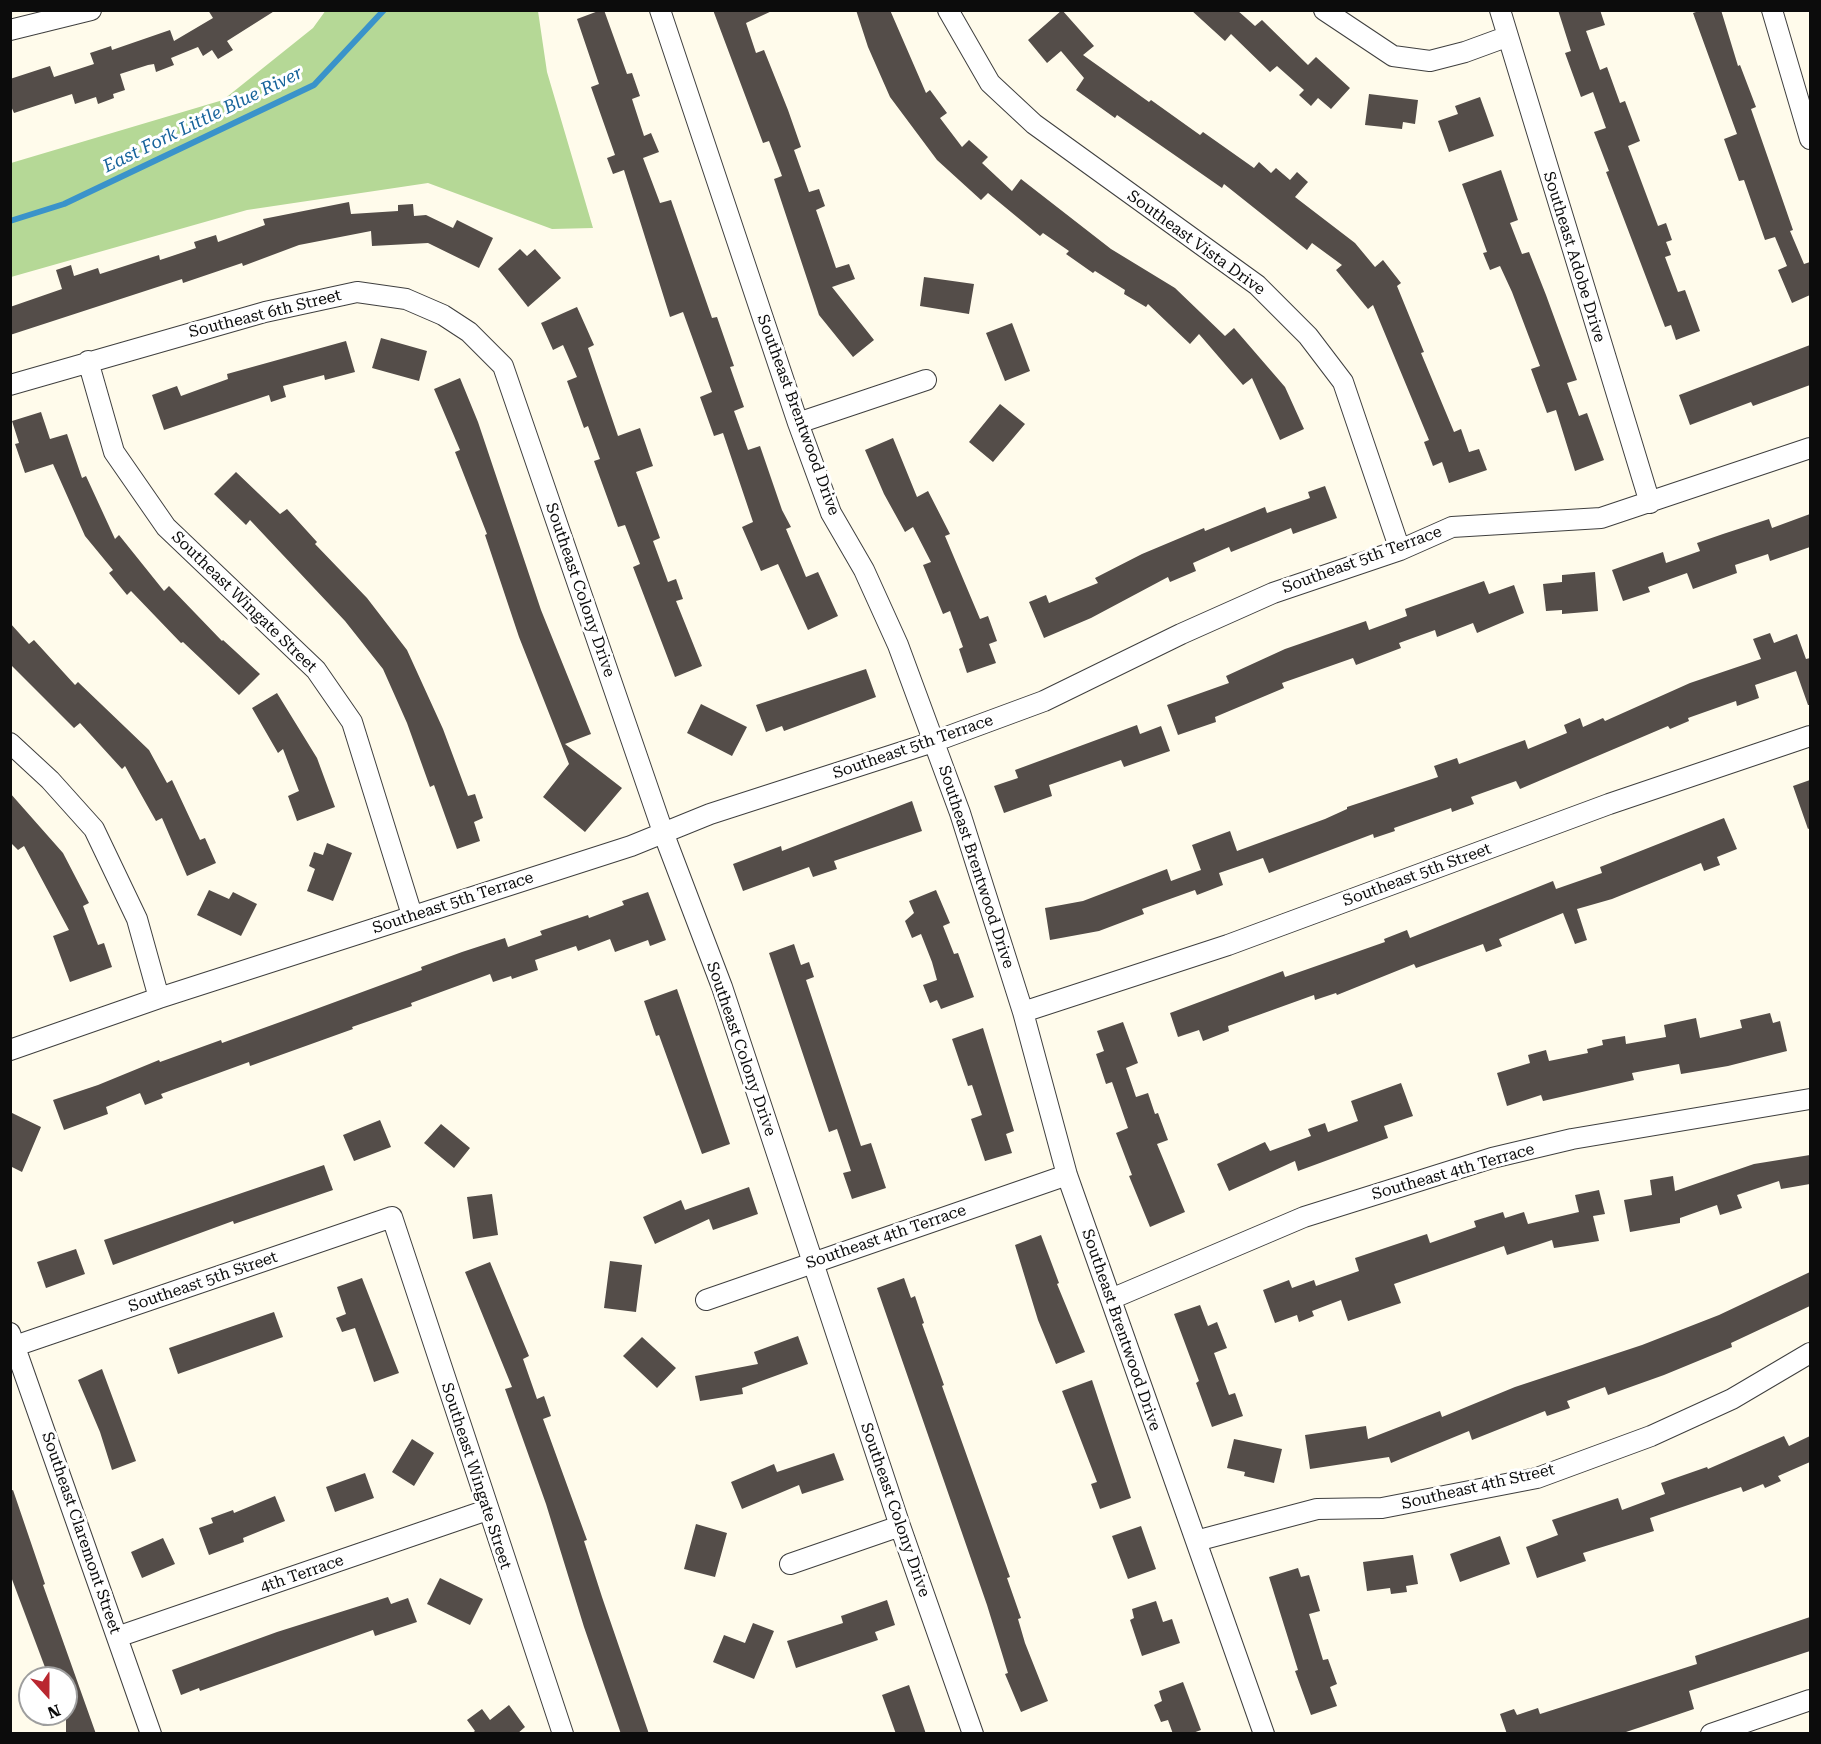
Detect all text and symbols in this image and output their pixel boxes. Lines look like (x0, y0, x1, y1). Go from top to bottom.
water label: East Fork Little Blue River (100, 62, 306, 178)
street label: Southeast Adobe Drive (1539, 169, 1609, 345)
street label: Southeast Vista Drive (1123, 187, 1269, 299)
street label: Southeast 6th Street (187, 286, 343, 342)
street label: Southeast Brentwood Drive (753, 312, 843, 518)
street label: Southeast Colony Drive (541, 500, 619, 680)
street label: Southeast 5th Terrace (1280, 522, 1444, 598)
street label: Southeast Wingate Street (167, 527, 321, 677)
street label: Southeast 5th Terrace (830, 711, 996, 783)
street label: Southeast Brentwood Drive (934, 763, 1018, 971)
street label: Southeast 5th Street (1340, 839, 1494, 911)
street label: Southeast 5th Terrace (370, 868, 536, 938)
street label: Southeast Colony Drive (702, 959, 780, 1139)
street label: Southeast 4th Terrace (1369, 1140, 1537, 1204)
street label: Southeast 4th Terrace (803, 1201, 969, 1273)
street label: Southeast Brentwood Drive (1077, 1227, 1165, 1433)
street label: Southeast 5th Street (126, 1247, 280, 1317)
street label: Southeast Wingate Street (437, 1380, 515, 1572)
street label: Southeast Colony Drive (856, 1420, 934, 1600)
street label: Southeast Claremont Street (37, 1430, 125, 1636)
street label: Southeast 4th Street (1400, 1460, 1556, 1514)
street label: 4th Terrace (258, 1551, 346, 1597)
north arrow (18, 1666, 78, 1726)
text: N (45, 1700, 63, 1722)

